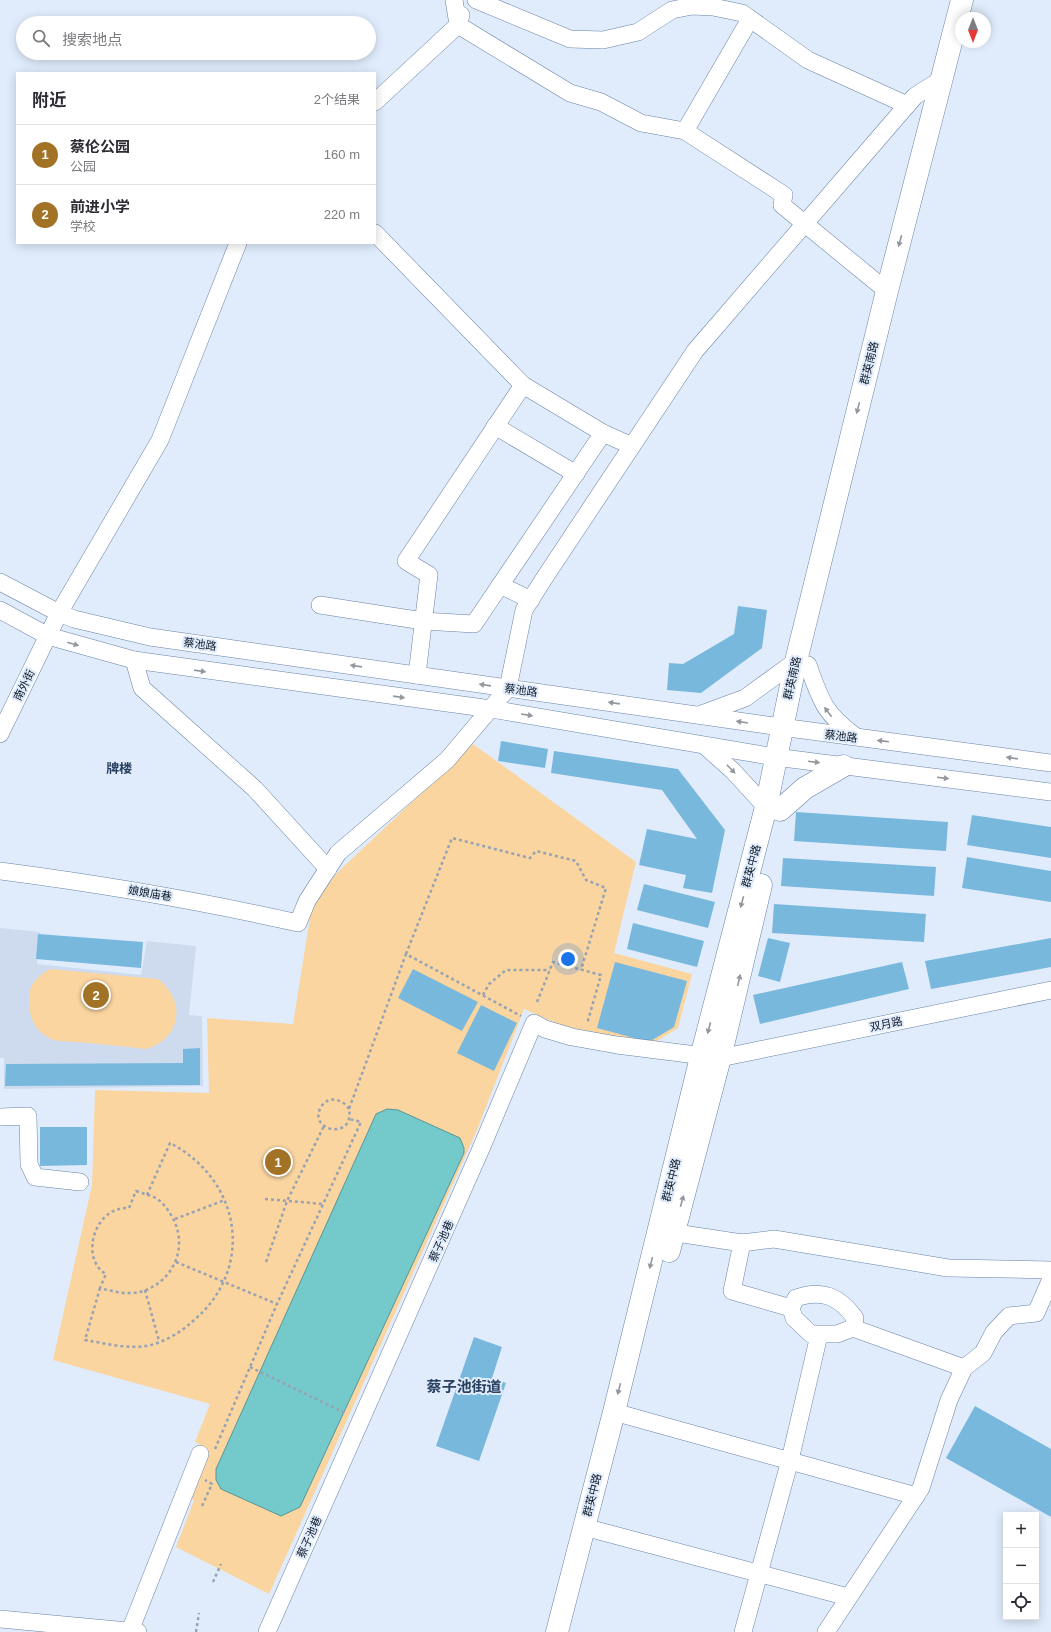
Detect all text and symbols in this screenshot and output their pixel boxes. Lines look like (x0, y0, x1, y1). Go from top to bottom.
north arrow (955, 12, 991, 48)
search box (16, 16, 376, 60)
icon: search (30, 27, 52, 49)
text: 搜索地点 (62, 31, 122, 48)
text: 附近 (32, 91, 66, 110)
text: 2个结果 (314, 92, 360, 107)
text: 蔡伦公园 (70, 138, 130, 155)
text: 1 (41, 147, 49, 162)
text: 160 m (324, 147, 360, 162)
text: 公园 (70, 159, 96, 174)
text: 前进小学 (70, 198, 130, 215)
text: 2 (41, 207, 49, 222)
text: 220 m (324, 207, 360, 222)
text: 学校 (70, 219, 96, 234)
one-way arrow (897, 235, 903, 247)
street label: 群英南路 (858, 340, 880, 386)
one-way arrow (855, 402, 861, 414)
street label: 蔡池路 (183, 636, 217, 652)
one-way arrow (68, 641, 80, 647)
street label: 群英南路 (781, 655, 803, 701)
one-way arrow (350, 663, 362, 669)
street label: 南外街 (11, 668, 37, 702)
one-way arrow (194, 668, 206, 674)
one-way arrow (479, 682, 491, 688)
street label: 蔡池路 (504, 682, 538, 698)
one-way arrow (393, 694, 405, 700)
one-way arrow (608, 700, 620, 706)
one-way arrow (824, 706, 833, 717)
one-way arrow (521, 712, 533, 718)
one-way arrow (736, 719, 748, 725)
street label: 蔡池路 (824, 728, 858, 744)
one-way arrow (877, 738, 890, 744)
one-way arrow (1006, 755, 1018, 761)
one-way arrow (808, 759, 820, 765)
district label: 牌楼 (106, 761, 132, 776)
one-way arrow (726, 764, 736, 774)
one-way arrow (937, 775, 949, 781)
street label: 群英中路 (740, 843, 762, 889)
street label: 娘娘庙巷 (127, 884, 173, 902)
one-way arrow (738, 896, 744, 908)
your location (558, 949, 578, 969)
one-way arrow (736, 974, 742, 986)
pin: 2 (83, 980, 109, 1010)
street label: 双月路 (869, 1015, 903, 1033)
one-way arrow (705, 1022, 711, 1034)
pin: 1 (265, 1147, 291, 1177)
street label: 群英中路 (660, 1157, 682, 1203)
one-way arrow (679, 1195, 685, 1207)
street label: 蔡子池巷 (427, 1218, 455, 1264)
one-way arrow (647, 1256, 653, 1269)
district label: 蔡子池街道 (426, 1378, 502, 1395)
one-way arrow (616, 1383, 622, 1395)
street label: 群英中路 (581, 1472, 603, 1518)
map controls (1003, 1512, 1039, 1620)
button: + (1003, 1512, 1039, 1548)
street label: 蔡子池巷 (295, 1514, 323, 1560)
button: − (1003, 1548, 1039, 1584)
button: locate (1003, 1584, 1039, 1620)

